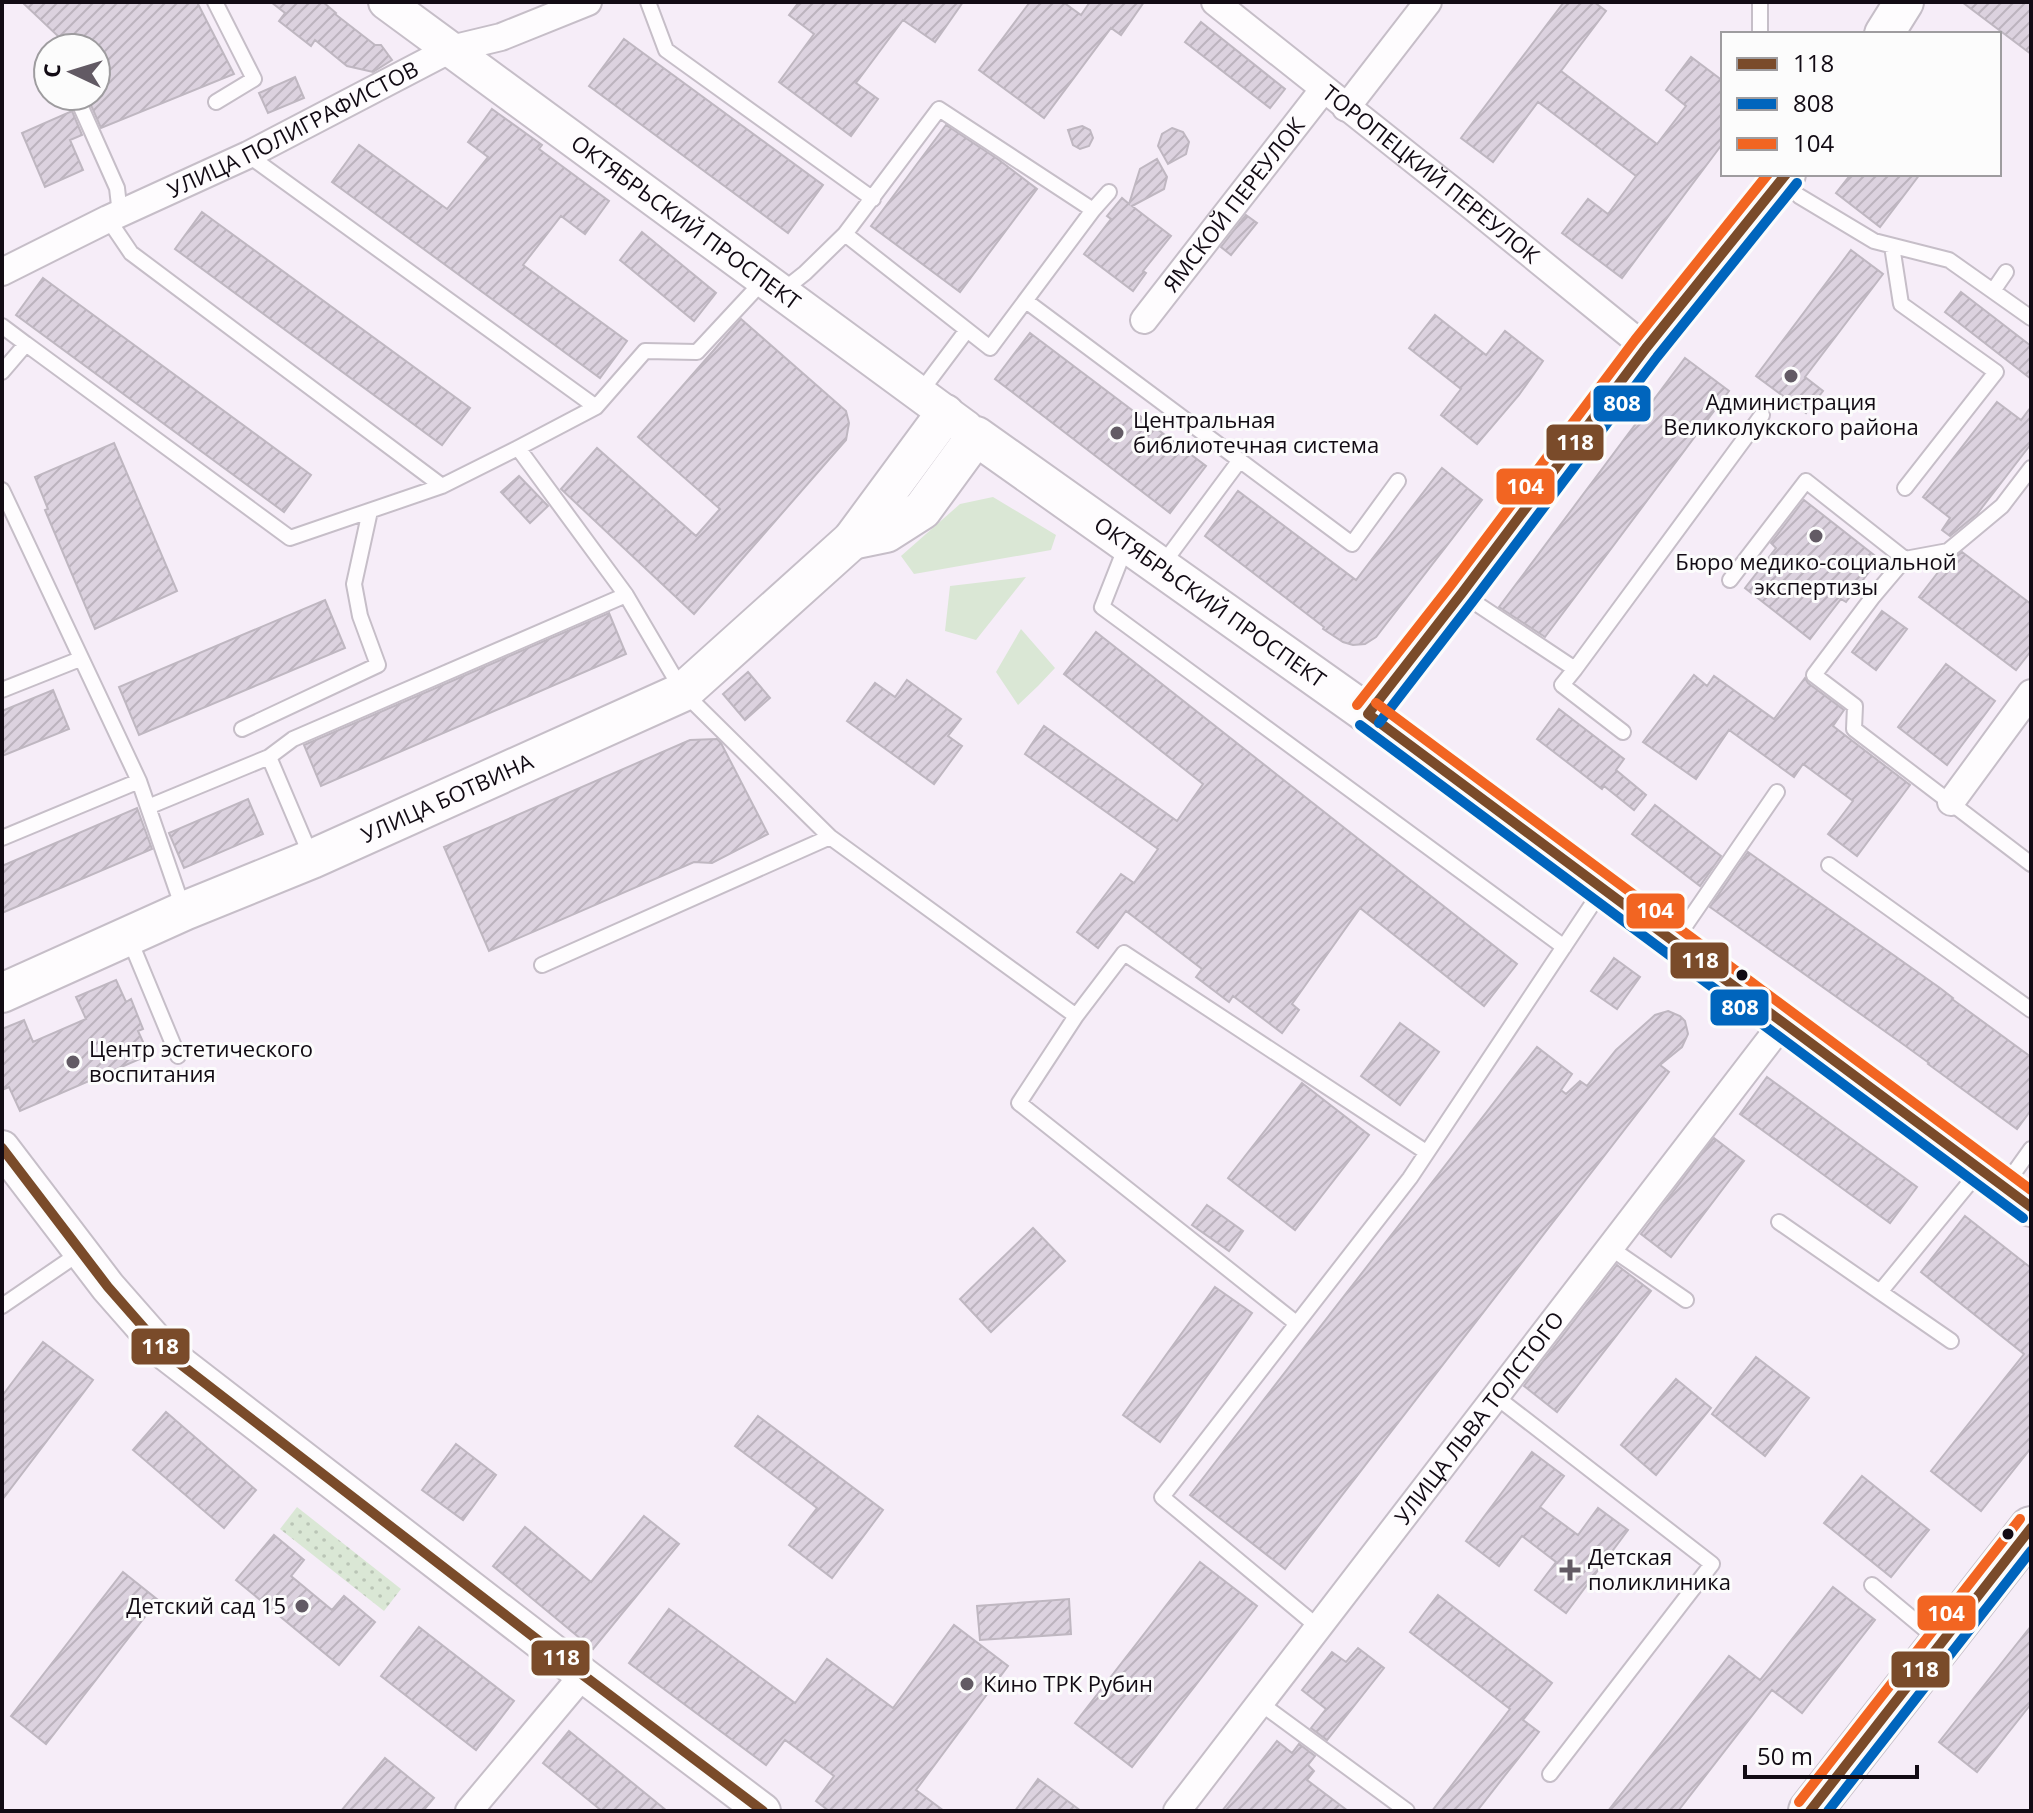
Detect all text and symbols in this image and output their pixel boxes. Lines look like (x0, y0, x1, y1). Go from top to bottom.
north arrow (32, 32, 112, 112)
legend (1721, 32, 2001, 176)
text: 118 (1793, 46, 1834, 79)
street label: УЛИЦА ПОЛИГРАФИСТОВ (162, 53, 423, 204)
text: С (36, 62, 67, 79)
street label: ТОРОПЕЦКИЙ ПЕРЕУЛОК (1317, 77, 1547, 270)
text: 808 (1793, 86, 1834, 119)
street label: ЯМСКОЙ ПЕРЕУЛОК (1155, 110, 1311, 298)
text: 104 (1793, 126, 1834, 159)
street label: ОКТЯБРЬСКИЙ ПРОСПЕКТ (566, 127, 807, 316)
marker: Администрация Великолукского района (1782, 367, 1800, 385)
line badge: 808 (1592, 384, 1652, 423)
place label: Администрация Великолукского района (1663, 386, 1919, 441)
text: 808 (1603, 387, 1641, 417)
place label: Центральная библиотечная система (1133, 404, 1379, 459)
line badge: 118 (1545, 423, 1605, 462)
marker: Центральная библиотечная система (1108, 424, 1126, 442)
text: 118 (1556, 426, 1594, 456)
line badge: 104 (1495, 467, 1556, 506)
text: 104 (1506, 470, 1544, 500)
street label: ОКТЯБРЬСКИЙ ПРОСПЕКТ (1089, 509, 1333, 694)
marker: Бюро медико-социальной экспертизы (1807, 527, 1825, 545)
place label: Бюро медико-социальной экспертизы (1675, 546, 1957, 601)
street label: УЛИЦА БОТВИНА (356, 745, 538, 849)
line badge: 104 (1625, 892, 1686, 930)
text: 104 (1636, 894, 1674, 924)
line badge: 118 (1669, 941, 1730, 980)
text: 118 (1681, 944, 1719, 974)
unlabelled marker (1734, 967, 1750, 983)
line badge: 808 (1709, 988, 1770, 1027)
text: 808 (1721, 991, 1759, 1021)
place label: Центр эстетического воспитания (89, 1033, 313, 1088)
marker: Центр эстетического воспитания (64, 1053, 82, 1071)
street label: УЛИЦА ЛЬВА ТОЛСТОГО (1387, 1304, 1570, 1530)
line badge: 118 (130, 1327, 191, 1366)
text: 118 (141, 1330, 179, 1360)
unlabelled marker (2000, 1526, 2016, 1542)
place label: Детская поликлиника (1588, 1541, 1731, 1596)
marker: Детская поликлиника (1559, 1559, 1581, 1581)
place label: Детский сад 15 (126, 1590, 286, 1620)
line badge: 104 (1916, 1594, 1977, 1632)
marker: Детский сад 15 (293, 1597, 311, 1615)
text: 104 (1927, 1597, 1965, 1627)
line badge: 118 (530, 1639, 591, 1677)
text: 118 (542, 1641, 580, 1671)
line badge: 118 (1890, 1650, 1951, 1689)
text: 118 (1901, 1653, 1939, 1683)
place label: Кино ТРК Рубин (983, 1668, 1153, 1698)
marker: Кино ТРК Рубин (958, 1675, 976, 1693)
scale bar (1745, 1729, 1917, 1779)
text: 50 m (1757, 1739, 1813, 1772)

